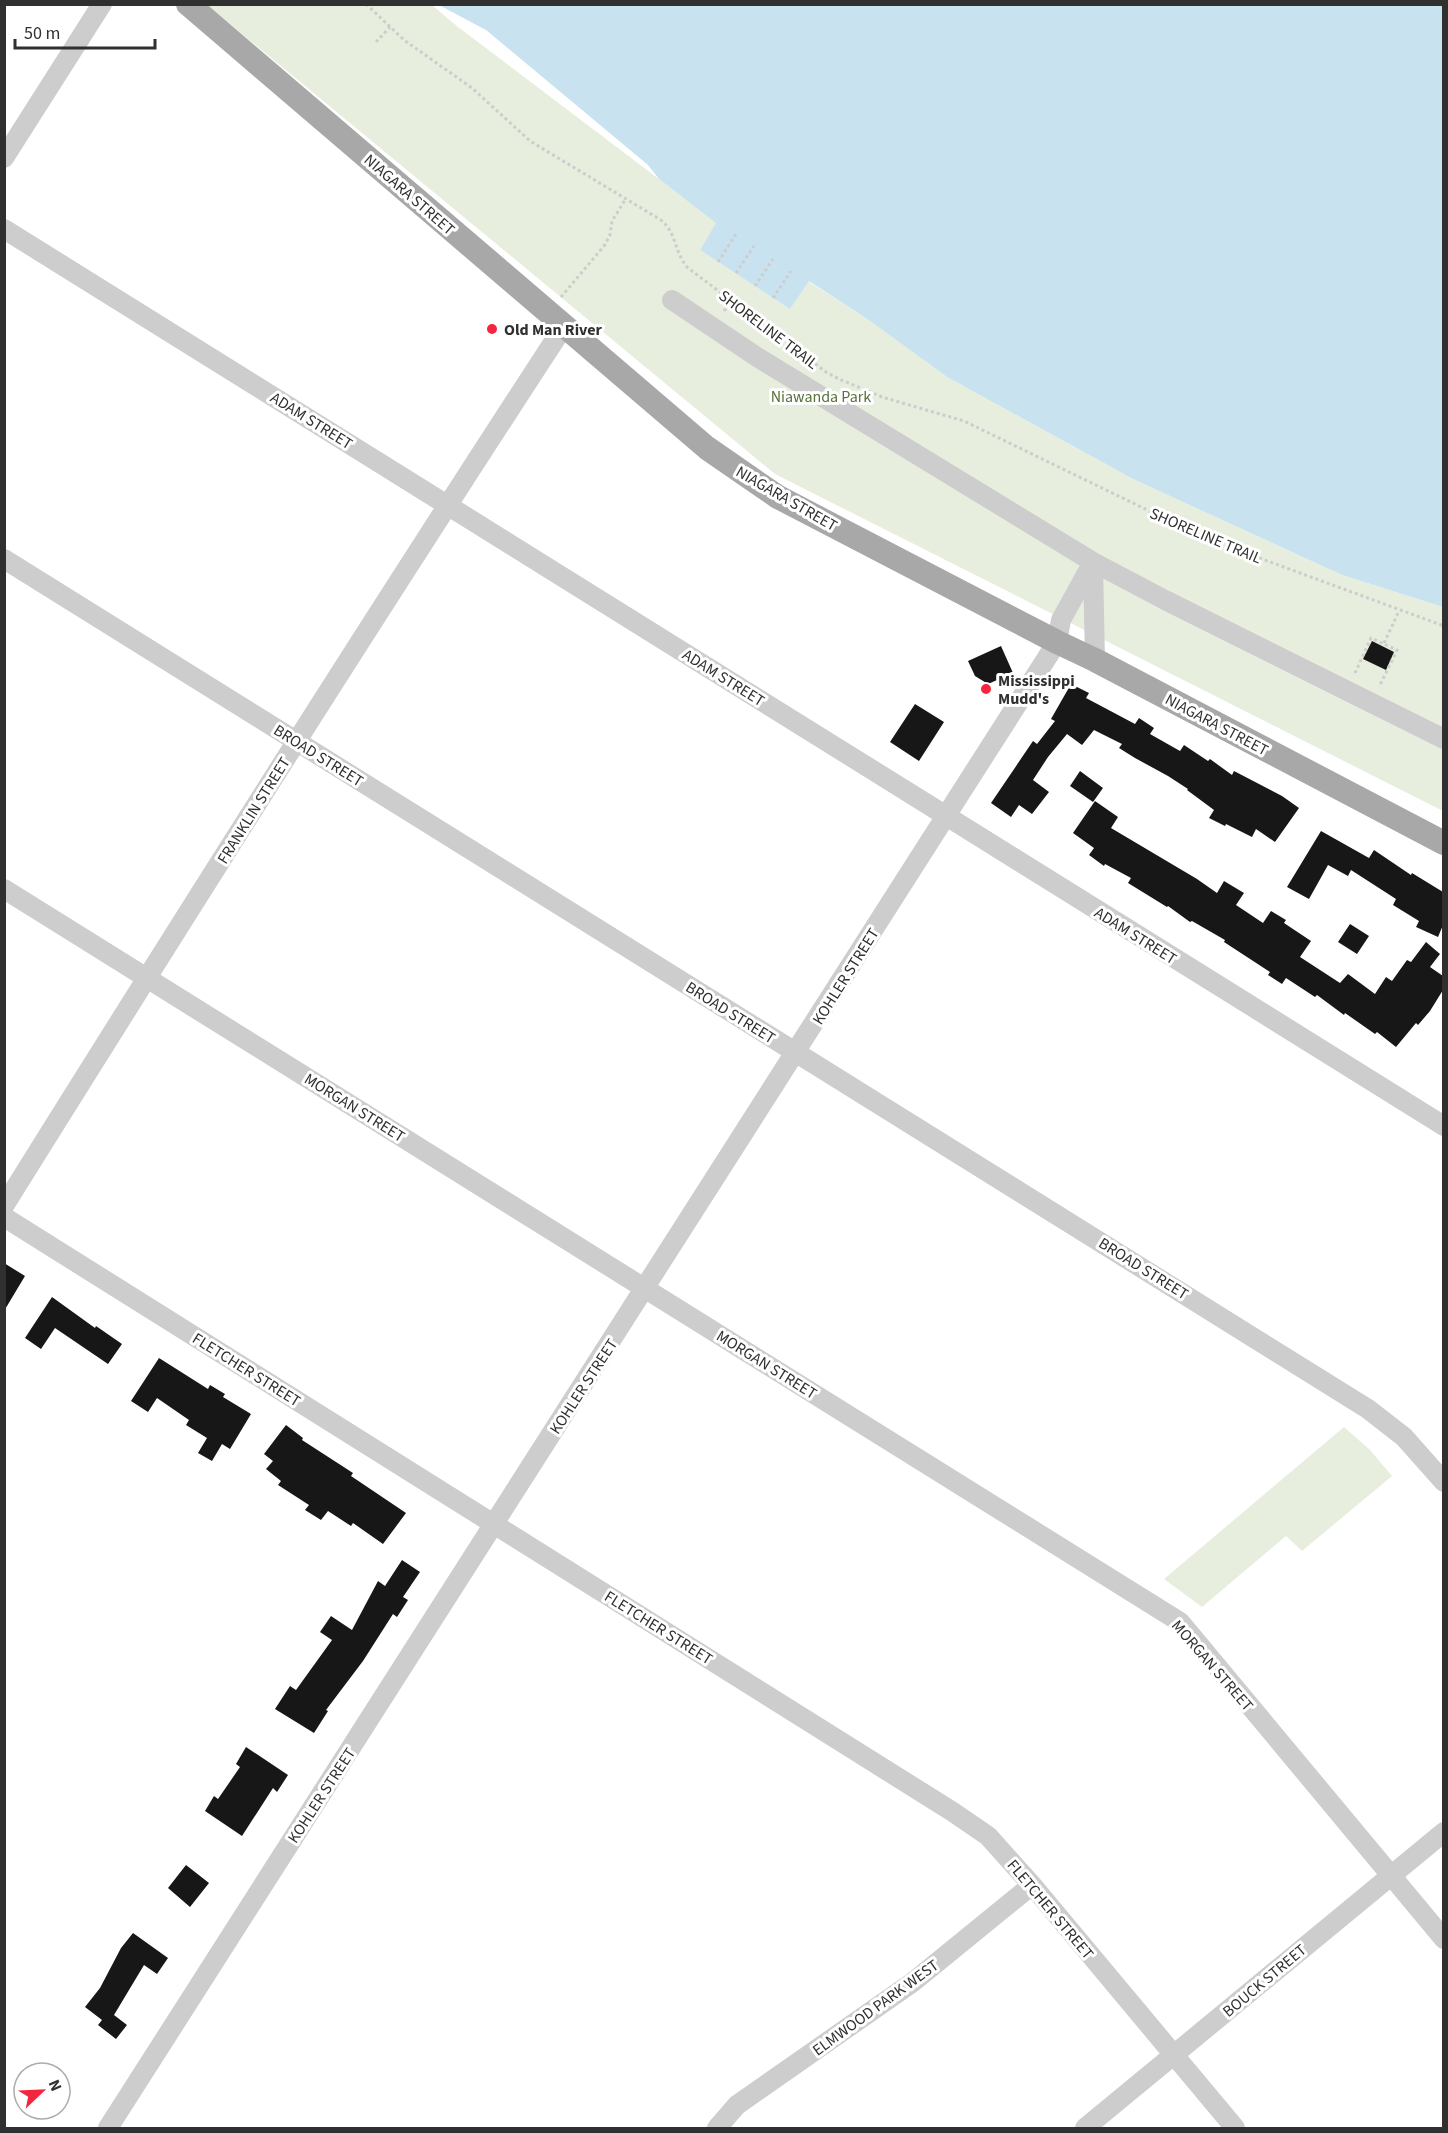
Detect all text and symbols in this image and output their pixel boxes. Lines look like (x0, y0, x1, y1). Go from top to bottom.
scale bar (15, 12, 154, 50)
text: 50 m (24, 21, 60, 46)
street label: NIAGARA STREET (359, 149, 460, 241)
street label: SHORELINE TRAIL (714, 285, 823, 375)
place label: Old Man River (504, 319, 603, 341)
marker: Old Man River (485, 322, 499, 336)
park label: Niawanda Park (771, 386, 871, 408)
street label: ADAM STREET (266, 387, 357, 455)
street label: NIAGARA STREET (732, 461, 842, 537)
street label: SHORELINE TRAIL (1146, 502, 1265, 569)
street label: ADAM STREET (678, 644, 769, 712)
place label: Mississippi Mudd's (998, 670, 1075, 710)
marker: Mississippi Mudd's (979, 682, 993, 696)
street label: NIAGARA STREET (1161, 688, 1272, 762)
street label: BROAD STREET (269, 719, 368, 792)
street label: FRANKLIN STREET (212, 753, 296, 868)
street label: ADAM STREET (1090, 902, 1181, 970)
street label: KOHLER STREET (807, 924, 885, 1029)
street label: BROAD STREET (681, 976, 780, 1049)
street label: MORGAN STREET (300, 1068, 409, 1148)
street label: BROAD STREET (1094, 1232, 1193, 1305)
street label: MORGAN STREET (712, 1325, 821, 1405)
street label: FLETCHER STREET (188, 1328, 305, 1412)
street label: KOHLER STREET (545, 1334, 623, 1439)
street label: FLETCHER STREET (600, 1586, 717, 1670)
street label: MORGAN STREET (1166, 1615, 1258, 1716)
street label: KOHLER STREET (283, 1743, 361, 1848)
street label: FLETCHER STREET (1002, 1855, 1099, 1965)
street label: BOUCK STREET (1218, 1939, 1312, 2022)
street label: ELMWOOD PARK WEST (808, 1954, 943, 2061)
north arrow (12, 2061, 72, 2121)
text: N (43, 2076, 67, 2095)

